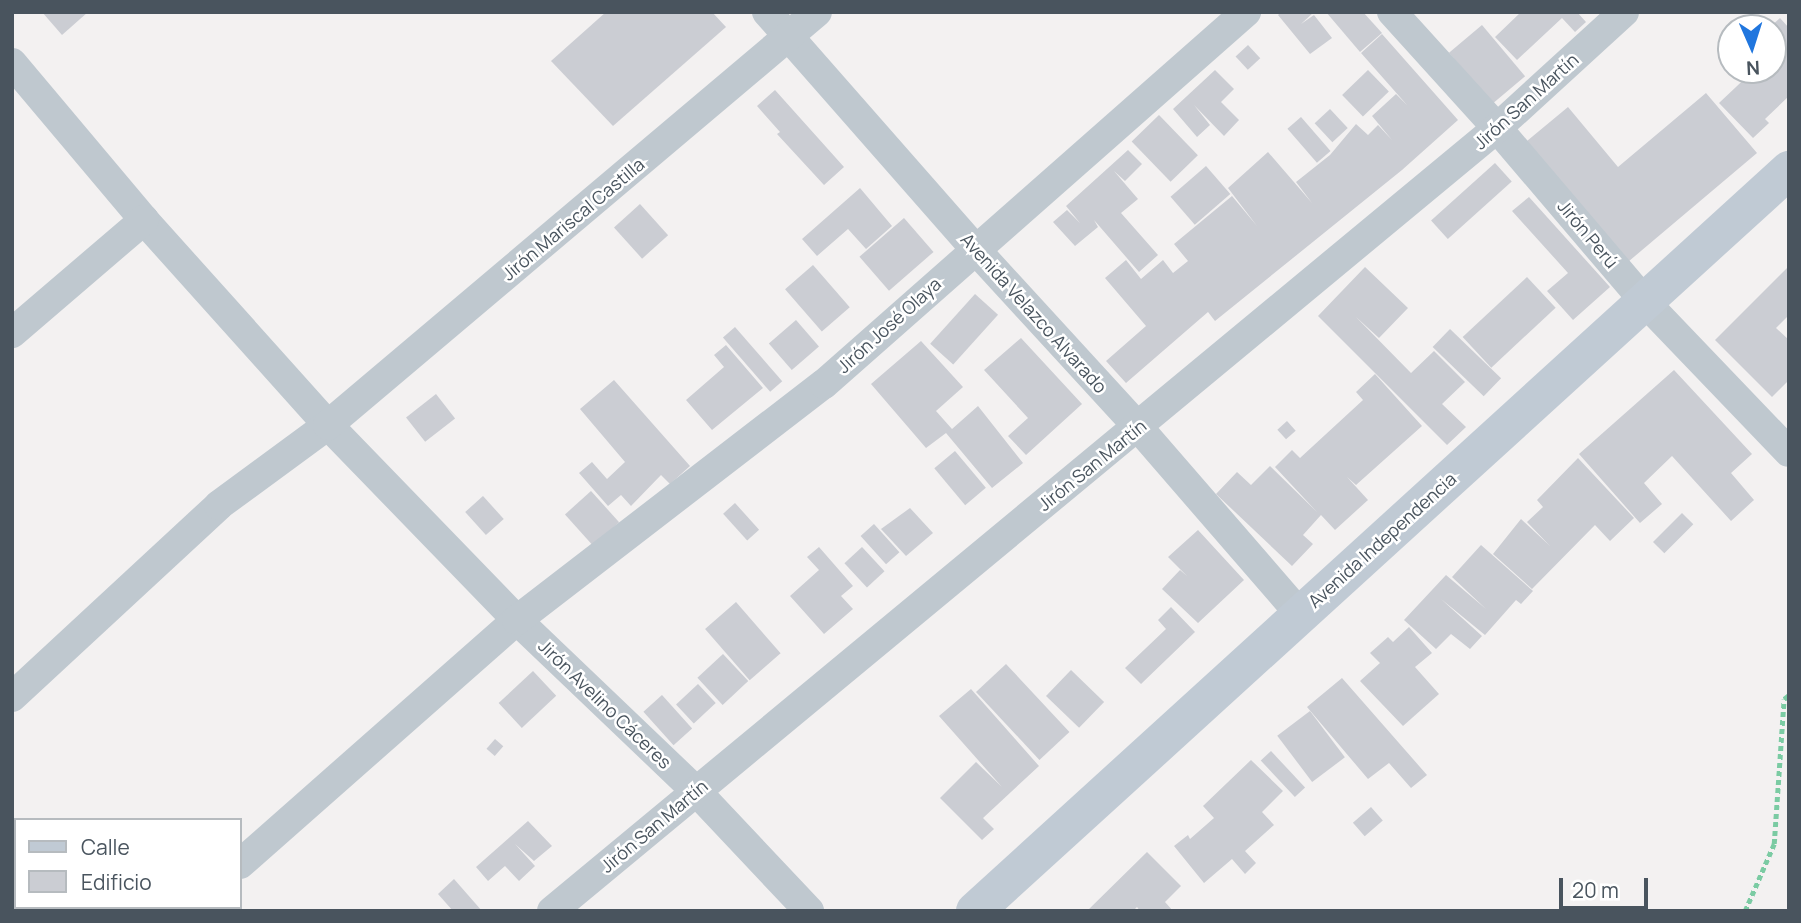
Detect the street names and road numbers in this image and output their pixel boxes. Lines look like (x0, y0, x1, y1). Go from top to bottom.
street label: Jirón San Martín (1469, 49, 1583, 153)
street label: Jirón Mariscal Castilla (498, 153, 648, 285)
street label: Jirón Perú (1553, 196, 1623, 272)
street label: Avenida Velazco Alvarado (956, 229, 1112, 397)
street label: Jirón José Olaya (833, 273, 945, 377)
street label: Jirón San Martín (1034, 415, 1150, 515)
street label: Avenida Independencia (1304, 468, 1460, 612)
street label: Jirón Avelino Cáceres (534, 635, 676, 773)
street label: Jirón San Martín (596, 775, 712, 877)

